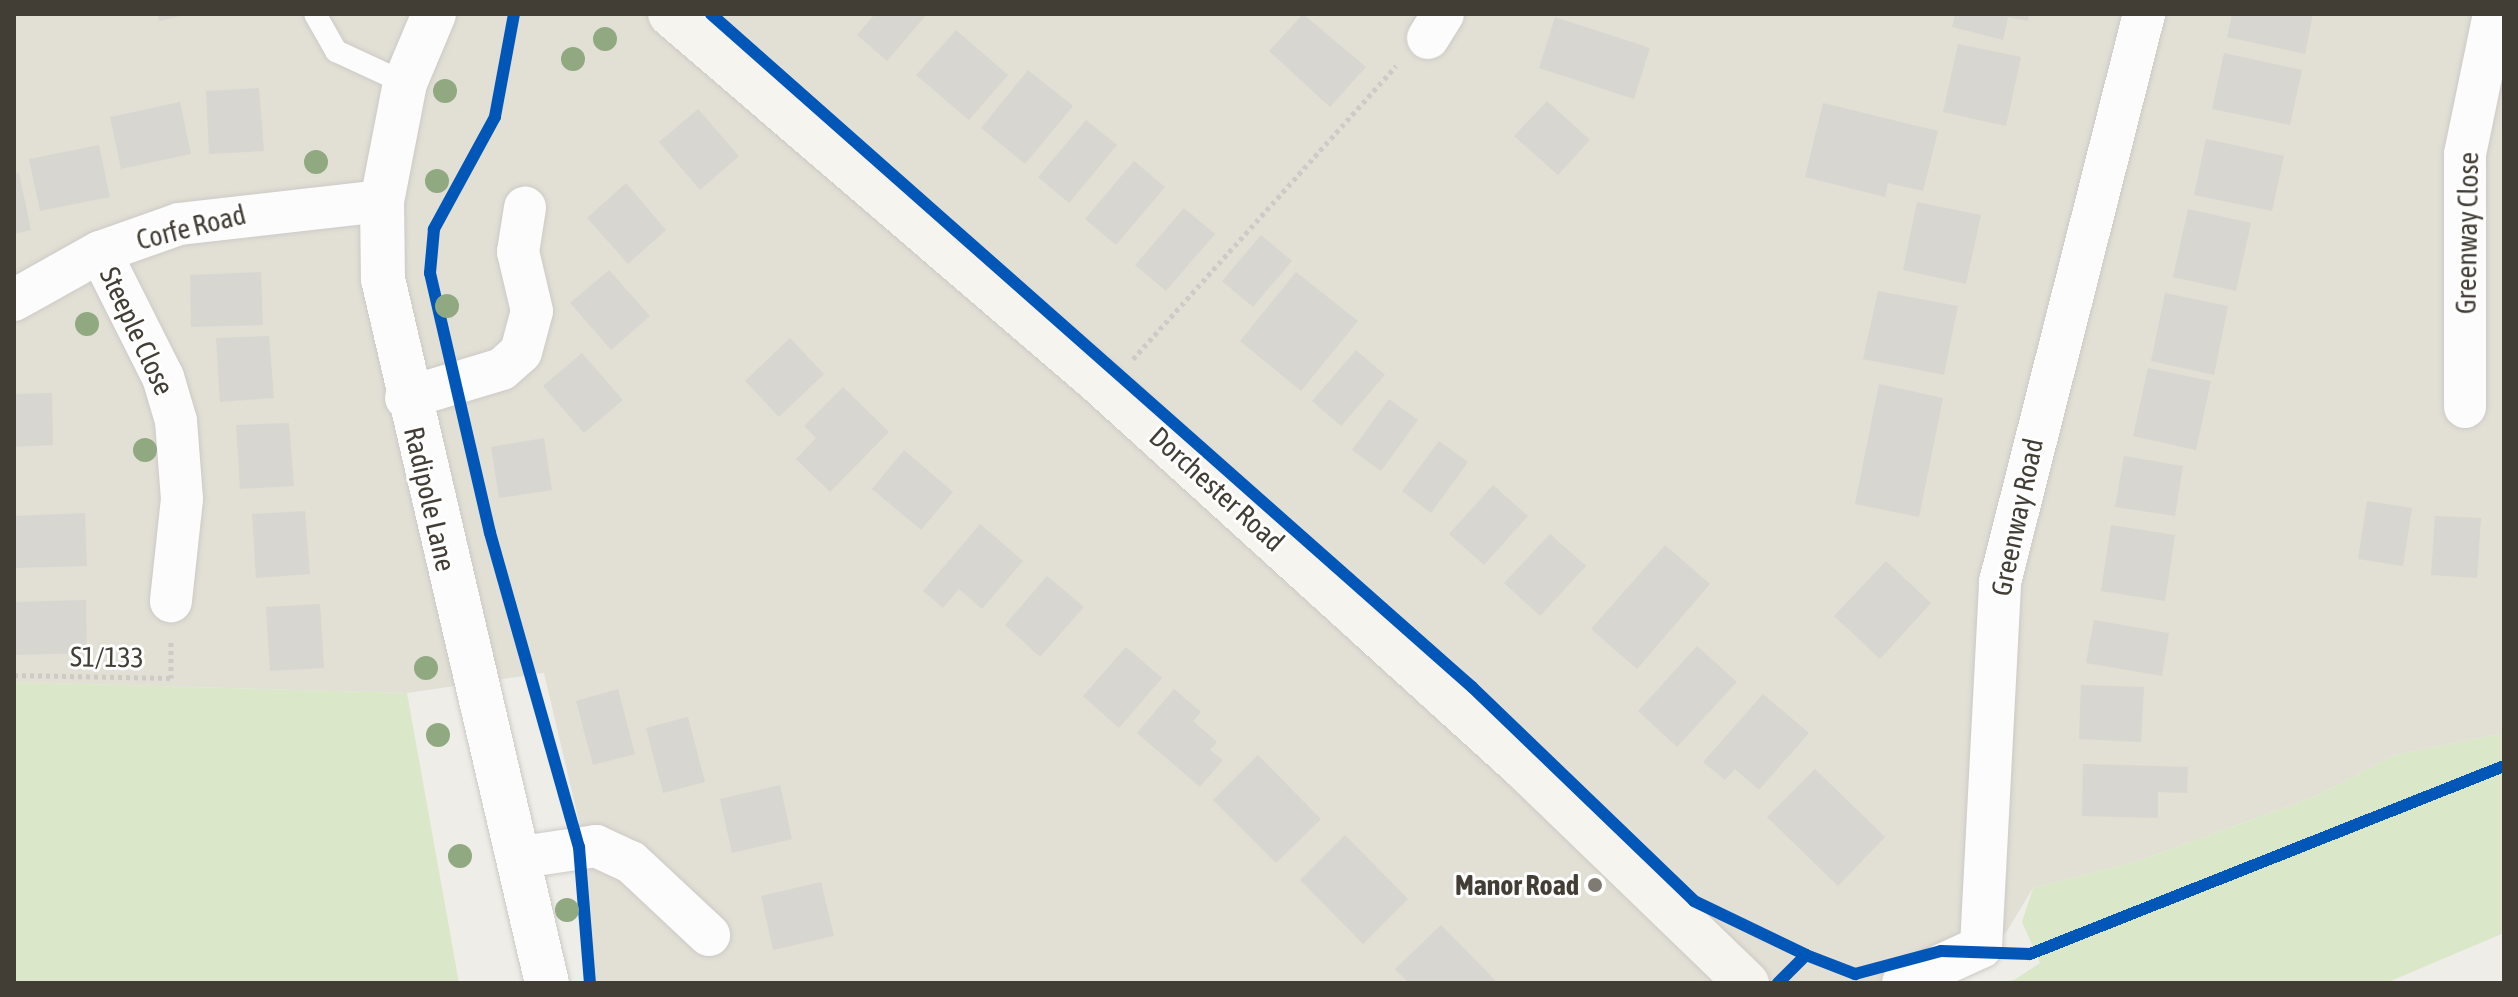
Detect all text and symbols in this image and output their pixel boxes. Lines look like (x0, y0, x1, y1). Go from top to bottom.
street label: Greenway Close (2449, 152, 2485, 314)
street label: Corfe Road (133, 197, 249, 257)
street label: Steeple Close (93, 262, 181, 400)
street label: Dorchester Road (1143, 420, 1291, 558)
street label: Radipole Lane (397, 424, 463, 574)
street label: Greenway Road (1984, 435, 2050, 599)
street label: S1/133 (70, 640, 144, 674)
place label: Manor Road (1455, 868, 1579, 902)
marker: Manor Road (1586, 876, 1604, 894)

